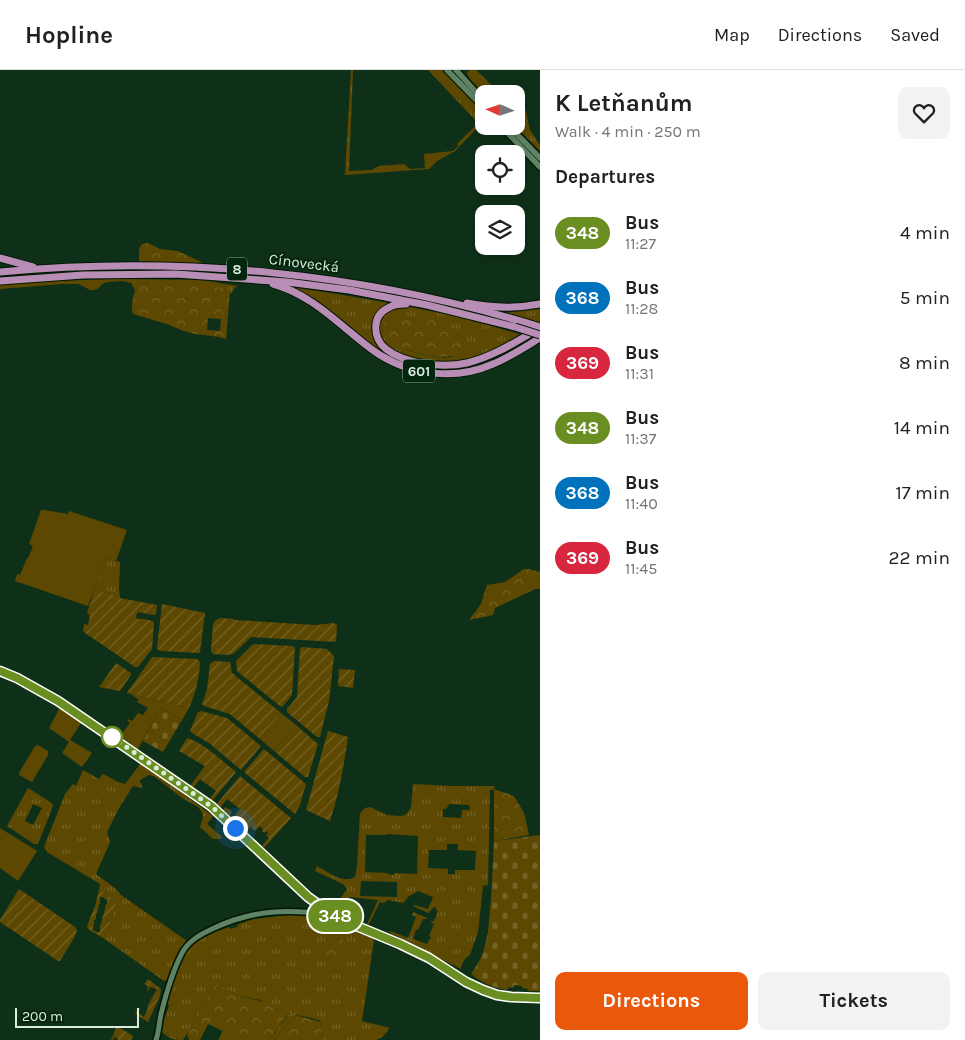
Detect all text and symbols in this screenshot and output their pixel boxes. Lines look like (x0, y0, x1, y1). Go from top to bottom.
text: Hopline (25, 21, 113, 49)
text: Map (714, 24, 750, 46)
text: Directions (778, 24, 862, 46)
text: Saved (890, 24, 940, 46)
north arrow (475, 85, 525, 135)
map controls (475, 85, 525, 255)
button: heart (898, 87, 950, 139)
text: K Letňanům (555, 89, 693, 117)
text: Walk · 4 min · 250 m (555, 122, 701, 141)
button: locate (475, 145, 525, 195)
text: Departures (555, 166, 655, 188)
button: layers (475, 205, 525, 255)
text: Bus (625, 212, 659, 234)
text: 348 (566, 222, 599, 244)
text: 4 min (900, 222, 950, 244)
text: 11:27 (625, 234, 656, 253)
street label: Cínovecká (268, 250, 340, 276)
road number: 8 (227, 258, 247, 280)
text: Bus (625, 277, 659, 299)
text: 368 (566, 287, 599, 309)
text: 5 min (900, 287, 950, 309)
text: 11:28 (625, 299, 658, 318)
text: Bus (625, 342, 659, 364)
text: 369 (566, 352, 599, 374)
text: 8 min (899, 352, 950, 374)
road number: 601 (403, 360, 435, 382)
text: 11:31 (625, 364, 654, 383)
text: Bus (625, 407, 659, 429)
text: 348 (566, 417, 599, 439)
text: 14 min (894, 417, 950, 439)
text: 11:37 (625, 429, 656, 448)
text: Bus (625, 472, 659, 494)
text: 368 (566, 482, 599, 504)
text: 17 min (895, 482, 950, 504)
text: 11:40 (625, 494, 658, 513)
text: Bus (625, 537, 659, 559)
text: 369 (566, 547, 599, 569)
text: 22 min (889, 547, 950, 569)
text: 11:45 (625, 559, 657, 578)
unlabelled marker (101, 726, 123, 748)
your location (223, 816, 248, 841)
line badge: 348 (306, 900, 364, 932)
text: 348 (318, 905, 352, 927)
button: Directions (555, 972, 748, 1030)
button: Tickets (758, 972, 950, 1030)
scale bar (15, 1005, 139, 1028)
text: 200 m (22, 1008, 63, 1025)

